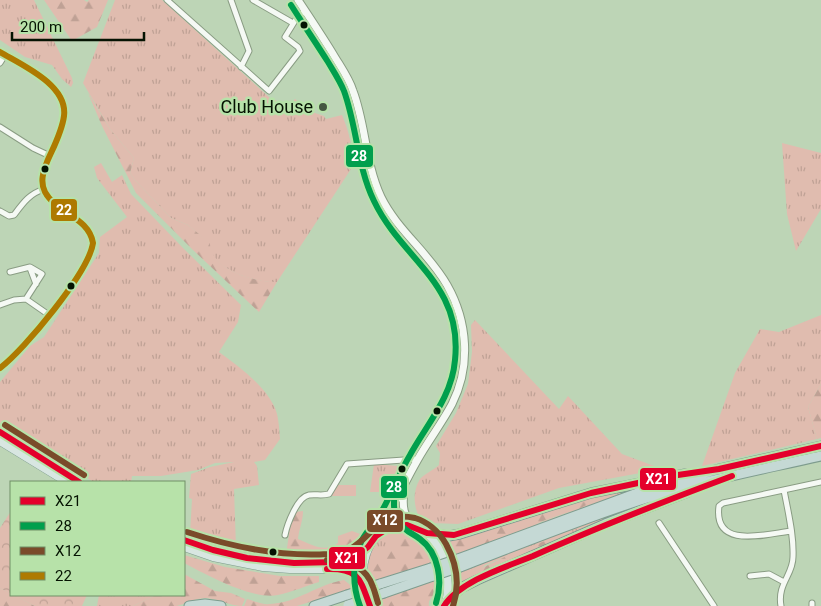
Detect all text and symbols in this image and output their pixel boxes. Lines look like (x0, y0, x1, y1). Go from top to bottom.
scale bar (12, 10, 145, 42)
text: 200 m (20, 18, 62, 36)
unlabelled marker (299, 20, 309, 30)
place label: Club House (221, 96, 313, 117)
marker: Club House (317, 101, 329, 113)
line badge: 28 (345, 144, 374, 168)
text: 28 (351, 148, 367, 164)
unlabelled marker (40, 164, 50, 174)
line badge: 22 (50, 198, 78, 222)
text: 22 (56, 202, 72, 218)
unlabelled marker (66, 281, 76, 291)
unlabelled marker (432, 406, 442, 416)
unlabelled marker (397, 464, 407, 474)
line badge: X21 (639, 467, 677, 491)
text: X21 (646, 471, 670, 487)
line badge: 28 (380, 475, 408, 499)
text: 28 (386, 479, 402, 495)
legend (10, 481, 185, 596)
text: X21 (55, 492, 81, 510)
line badge: X12 (366, 509, 404, 533)
text: X12 (373, 512, 397, 528)
text: 28 (55, 517, 72, 535)
text: X12 (55, 542, 81, 560)
line badge: X21 (328, 546, 366, 570)
unlabelled marker (268, 547, 278, 557)
text: X21 (335, 550, 359, 566)
text: 22 (55, 567, 72, 585)

